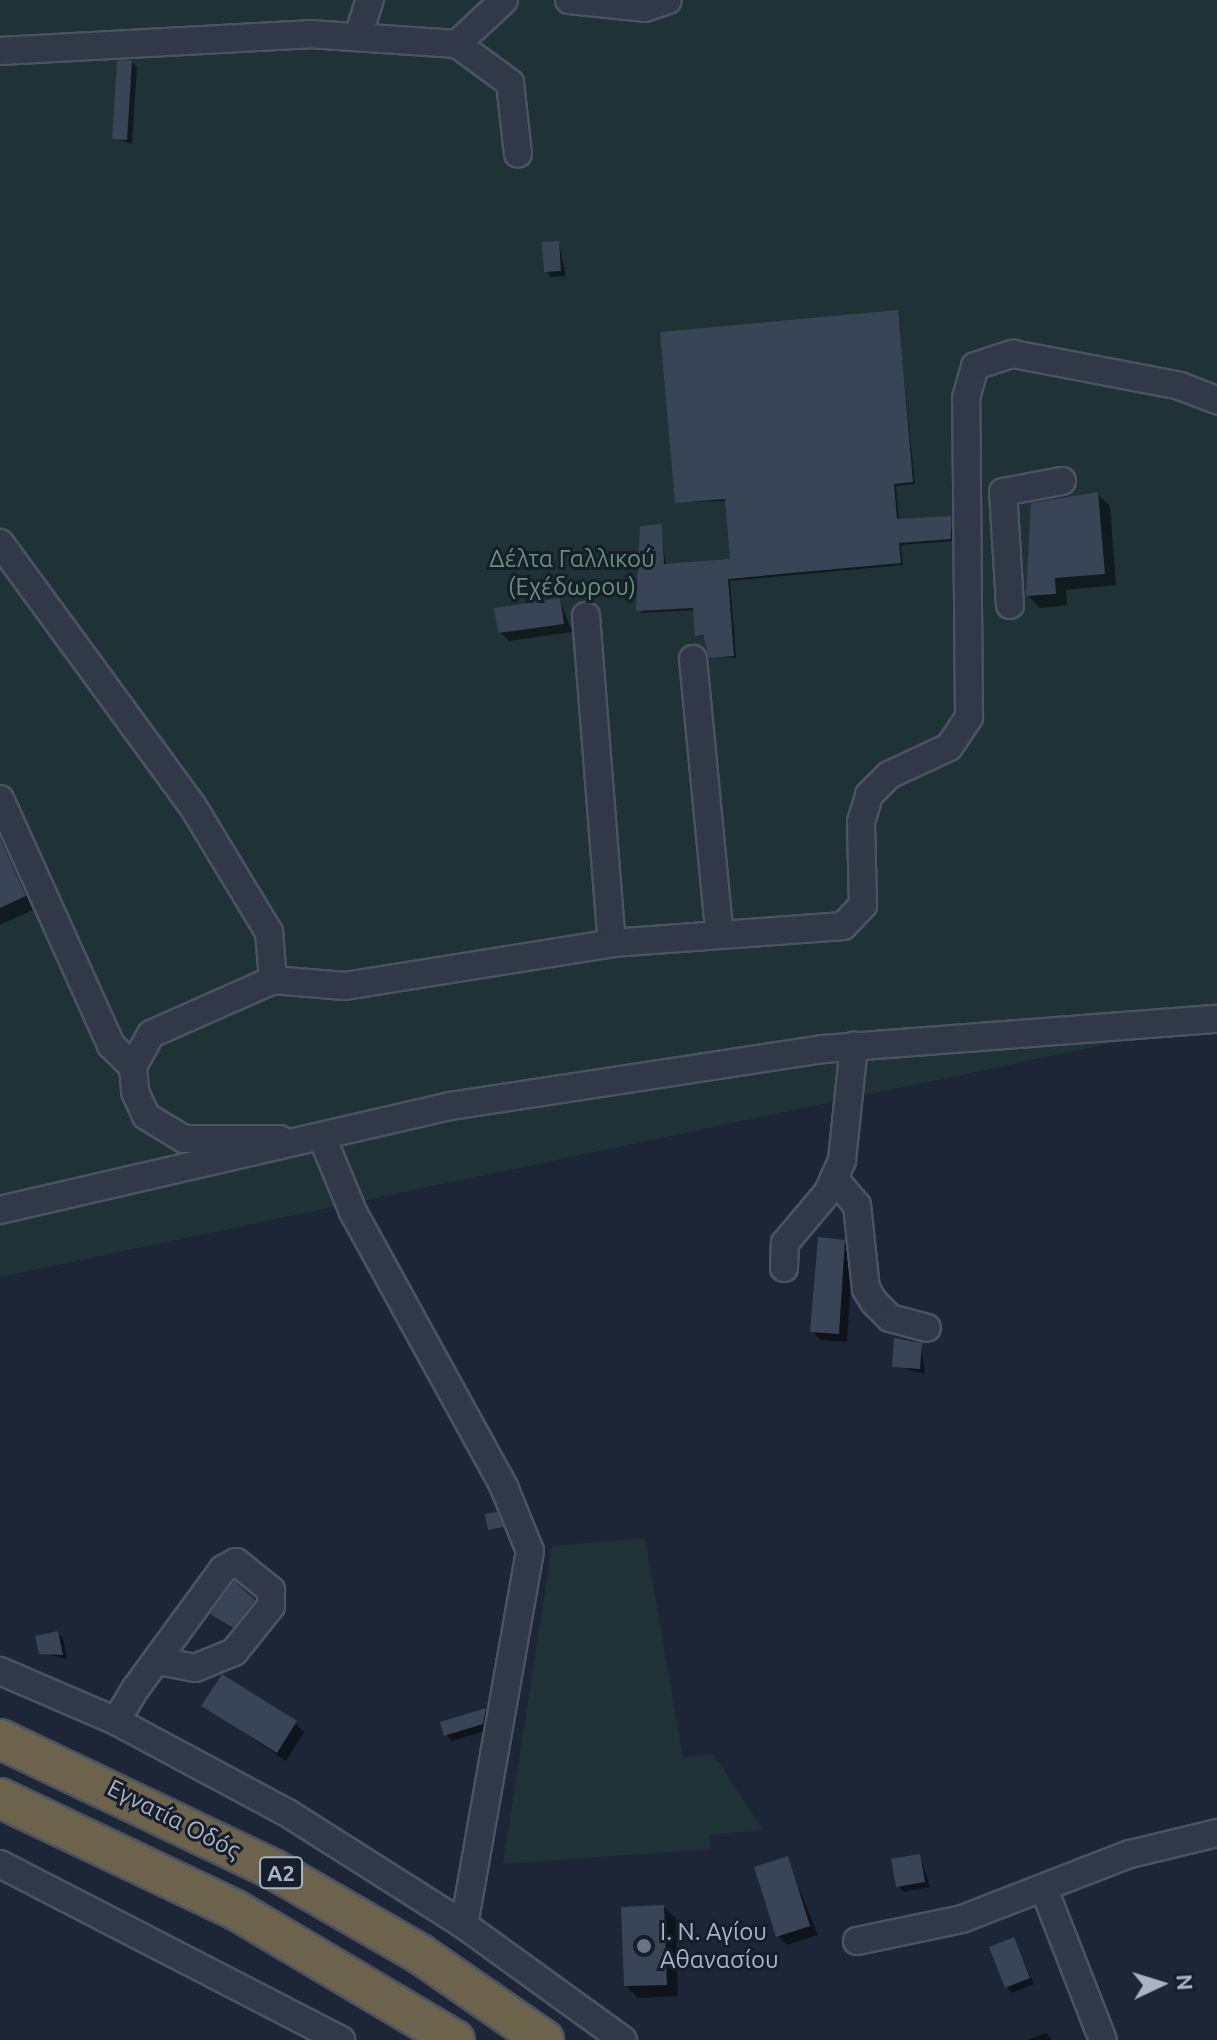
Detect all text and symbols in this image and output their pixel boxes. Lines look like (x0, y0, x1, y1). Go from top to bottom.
park label: Δέλτα Γαλλικού (Εχέδωρου) (489, 545, 655, 601)
street label: Εγνατία Οδός (103, 1773, 245, 1865)
road number: Α2 (259, 1855, 303, 1891)
place label: Ι. Ν. Αγίου Αθανασίου (660, 1918, 779, 1974)
marker: Ι. Ν. Αγίου Αθανασίου (635, 1937, 653, 1955)
north arrow (1121, 1944, 1201, 2024)
text: N (1172, 1973, 1198, 1991)

